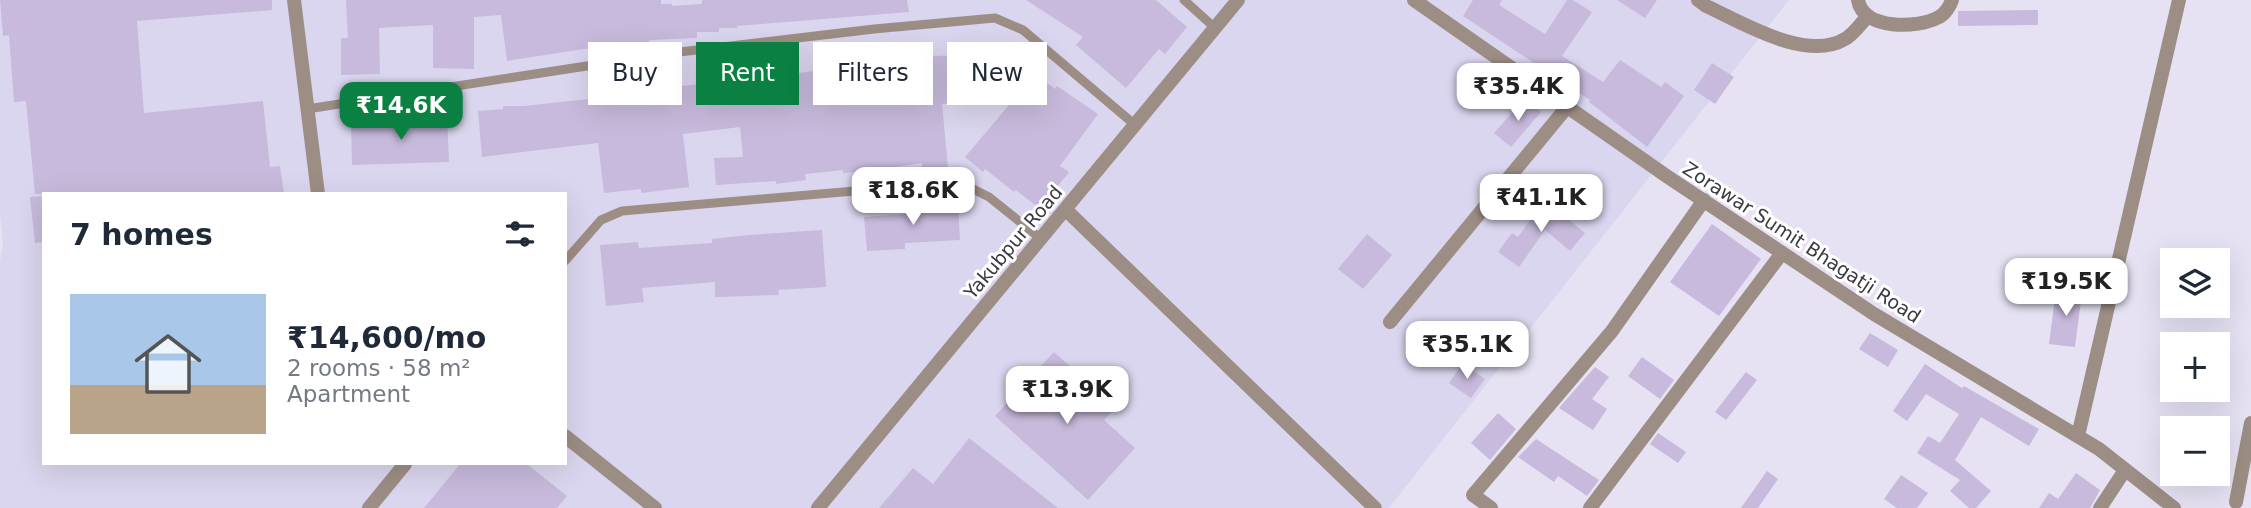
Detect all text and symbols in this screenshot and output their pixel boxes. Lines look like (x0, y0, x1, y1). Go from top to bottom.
chip: Buy (588, 42, 682, 105)
chip: Rent (696, 42, 799, 105)
chip: Filters (813, 42, 933, 105)
chip: New (947, 42, 1047, 105)
pin: ₹35.4K (1461, 64, 1575, 123)
text: ₹35.4K (1473, 73, 1563, 99)
pin: ₹14.6K (344, 82, 458, 142)
text: ₹14.6K (356, 92, 446, 118)
street label: Zorawar Sumit Bhagatji Road (1679, 157, 1925, 327)
pin: ₹18.6K (856, 168, 970, 227)
pin: ₹41.1K (1484, 174, 1598, 234)
text: ₹18.6K (868, 177, 958, 203)
street label: Yakubpur Road (959, 181, 1067, 304)
text: ₹41.1K (1496, 184, 1586, 210)
icon: filters (501, 215, 539, 253)
text: 7 homes (70, 217, 213, 252)
map controls (2160, 248, 2230, 486)
button: layers (2160, 248, 2230, 318)
pin: ₹19.5K (2009, 258, 2123, 318)
text: ₹19.5K (2021, 268, 2111, 294)
text: ₹14,600/mo (287, 320, 486, 355)
icon: home (126, 322, 210, 406)
pin: ₹35.1K (1410, 322, 1524, 381)
text: ₹35.1K (1422, 331, 1512, 357)
button: + (2160, 332, 2230, 402)
text: 2 rooms · 58 m² (287, 355, 471, 381)
pin: ₹13.9K (1010, 366, 1124, 426)
text: ₹13.9K (1022, 376, 1112, 402)
text: Apartment (287, 381, 410, 407)
button: − (2160, 416, 2230, 486)

